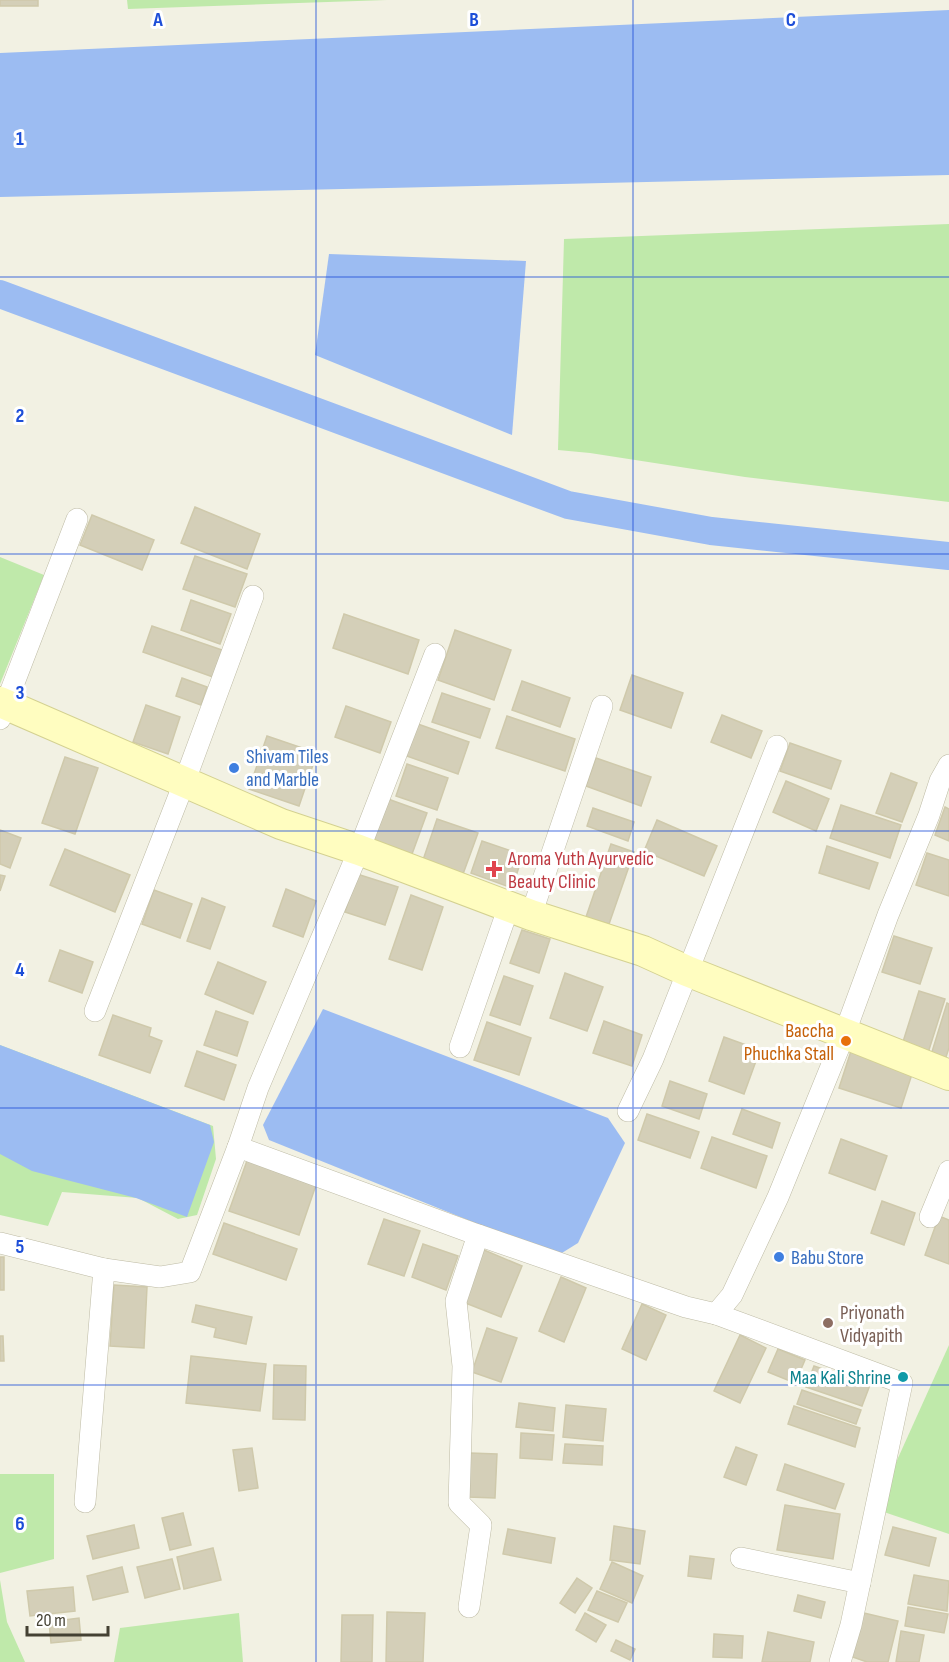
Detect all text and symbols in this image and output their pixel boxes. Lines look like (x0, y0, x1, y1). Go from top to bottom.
text: A (152, 8, 163, 32)
text: B (469, 8, 479, 32)
text: C (786, 8, 796, 32)
text: 1 (16, 127, 24, 151)
text: 2 (16, 404, 24, 428)
text: 3 (16, 681, 25, 705)
place label: Shivam Tiles and Marble (246, 745, 329, 792)
marker: Shivam Tiles and Marble (227, 761, 241, 775)
place label: Aroma Yuth Ayurvedic Beauty Clinic (507, 847, 654, 894)
marker: Aroma Yuth Ayurvedic Beauty Clinic (485, 860, 503, 878)
text: 4 (15, 958, 25, 982)
place label: Baccha Phuchka Stall (744, 1019, 834, 1066)
marker: Baccha Phuchka Stall (839, 1034, 853, 1048)
text: 5 (16, 1235, 25, 1259)
place label: Babu Store (791, 1246, 864, 1270)
marker: Babu Store (772, 1250, 786, 1264)
place label: Priyonath Vidyapith (840, 1301, 905, 1348)
marker: Priyonath Vidyapith (821, 1316, 835, 1330)
place label: Maa Kali Shrine (790, 1366, 891, 1390)
marker: Maa Kali Shrine (896, 1370, 910, 1384)
text: 6 (15, 1512, 25, 1536)
scale bar (27, 1599, 108, 1637)
text: 20 m (36, 1610, 66, 1631)

